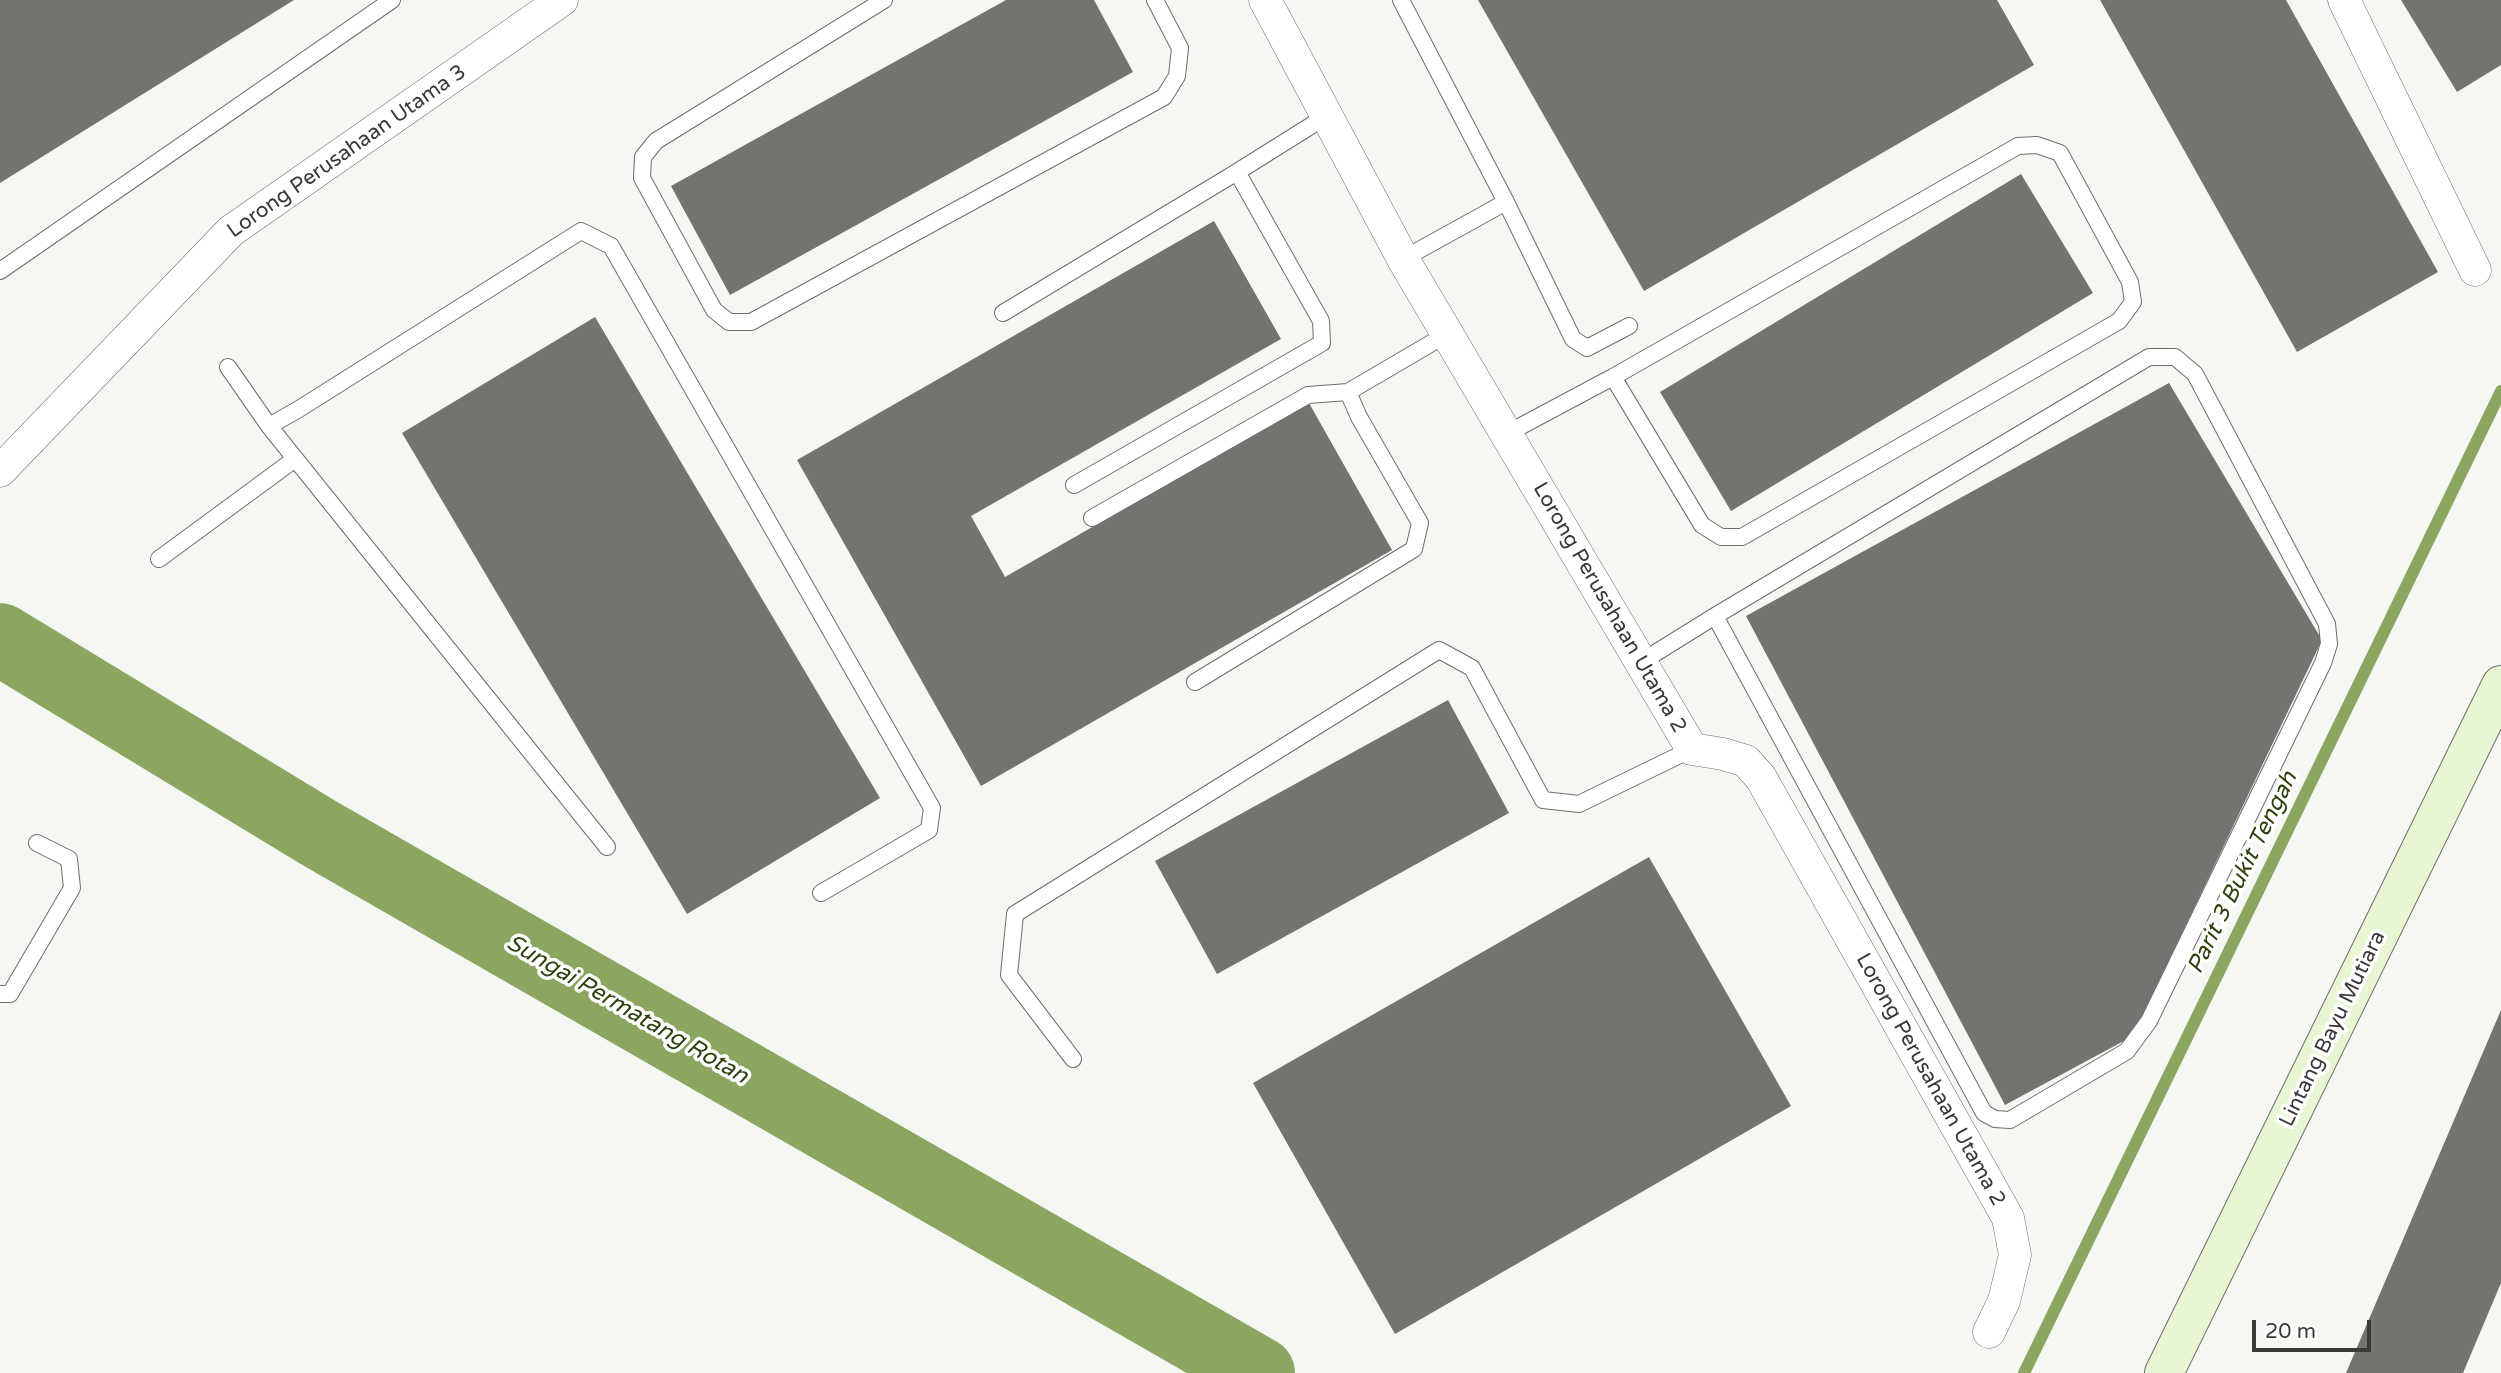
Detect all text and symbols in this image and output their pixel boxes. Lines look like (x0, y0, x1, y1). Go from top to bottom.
street label: Lorong Perusahaan Utama 3 (223, 60, 471, 244)
street label: Lorong Perusahaan Utama 2 (1527, 478, 1691, 738)
water label: Parit 3 Bukit Tengah (2182, 767, 2304, 979)
street label: Lintang Bayu Mutiara (2275, 927, 2391, 1131)
water label: Sungai Permatang Rotan (501, 930, 753, 1090)
street label: Lorong Perusahaan Utama 2 (1850, 949, 2010, 1211)
scale bar (2256, 1306, 2375, 1350)
text: 20 m (2265, 1319, 2316, 1344)

